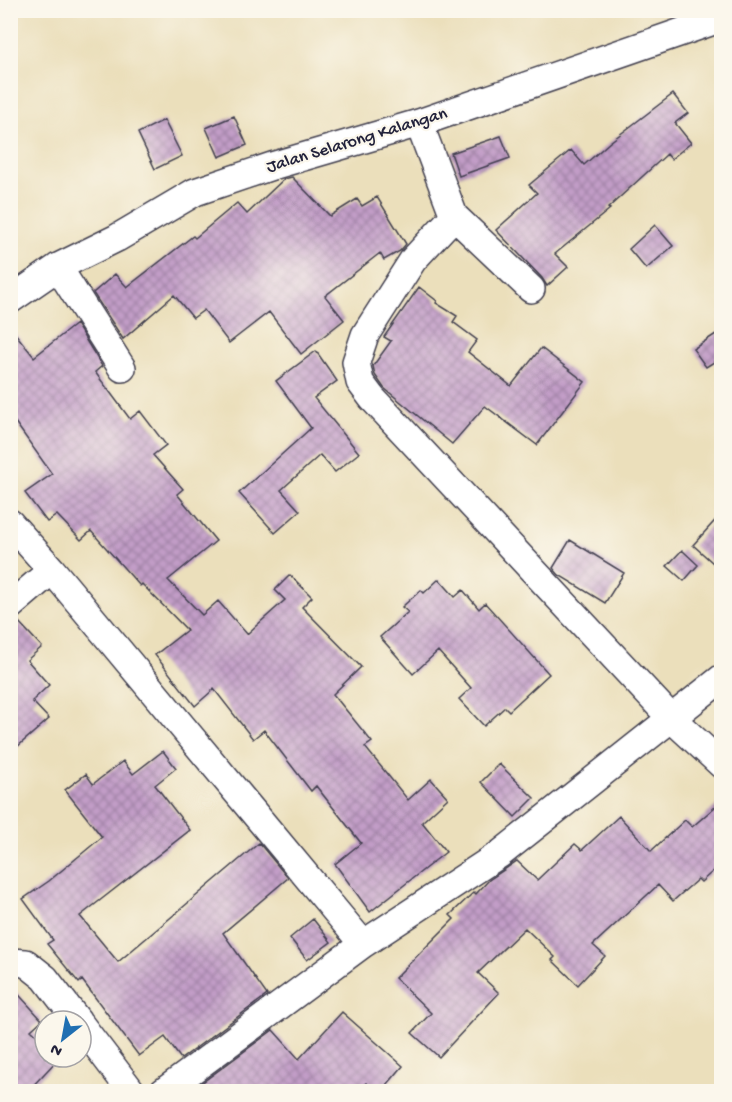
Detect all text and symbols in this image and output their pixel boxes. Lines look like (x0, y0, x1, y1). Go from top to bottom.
street label: Jalan Selarong Kalangan (264, 103, 450, 179)
north arrow (33, 1009, 93, 1069)
text: N (47, 1038, 66, 1060)

